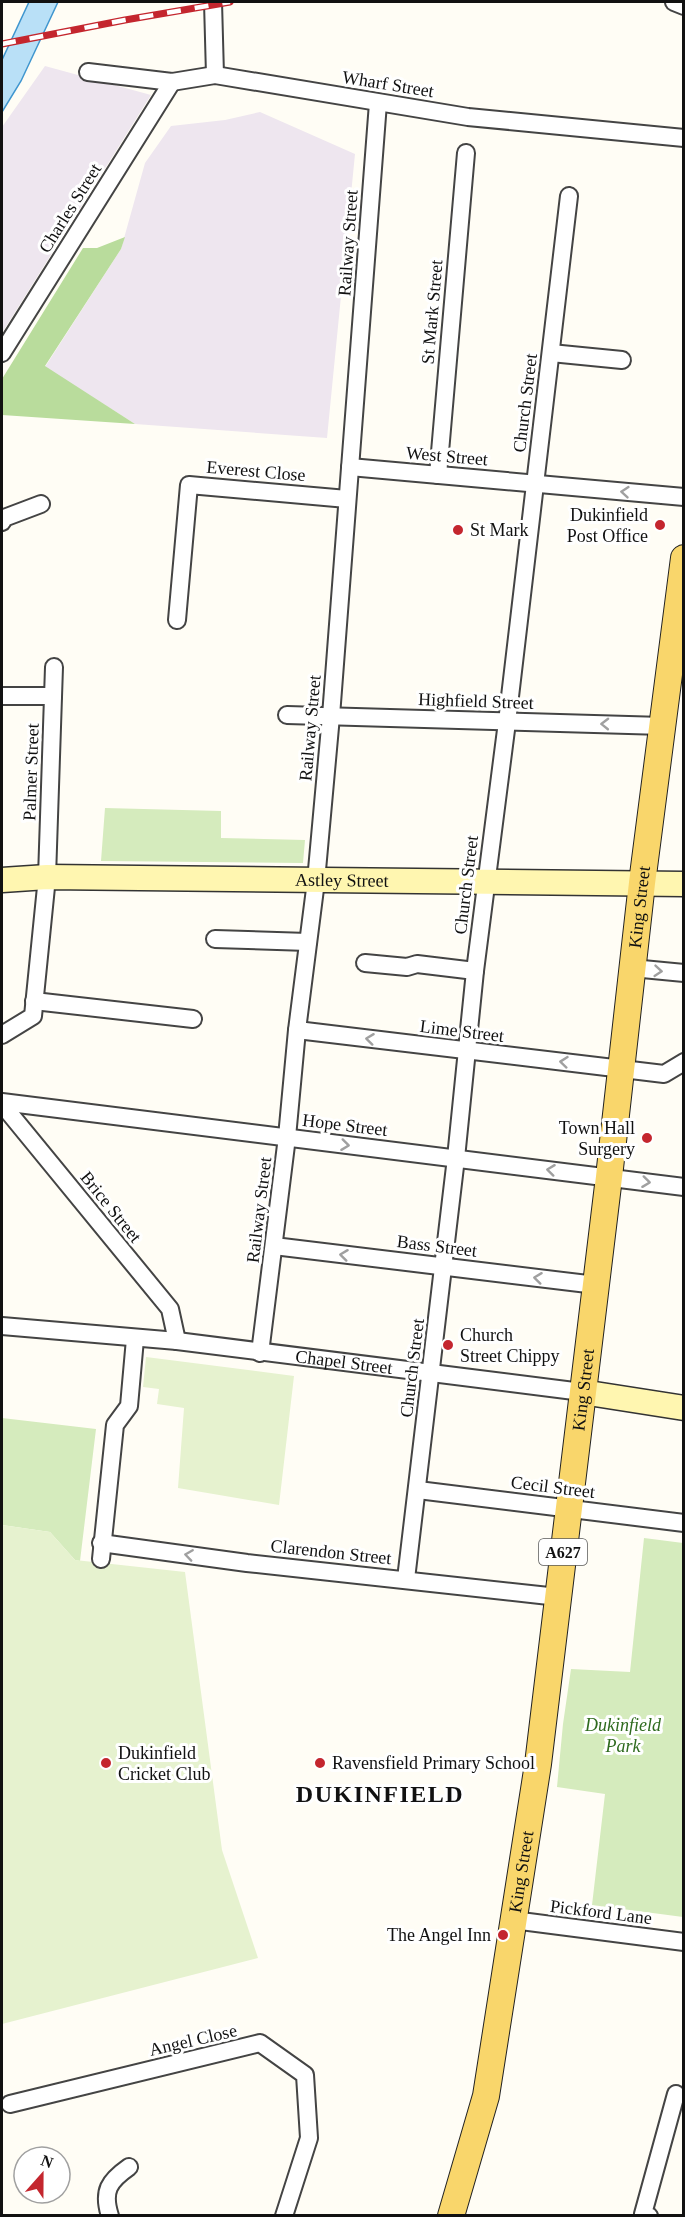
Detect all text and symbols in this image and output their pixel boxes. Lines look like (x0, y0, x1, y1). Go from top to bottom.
street label: Wharf Street (341, 67, 435, 101)
street label: Charles Street (35, 160, 105, 256)
street label: Railway Street (334, 189, 362, 297)
street label: St Mark Street (417, 259, 447, 365)
street label: Church Street (509, 352, 541, 454)
street label: West Street (405, 442, 489, 470)
street label: Everest Close (206, 457, 306, 485)
one-way arrow (621, 486, 630, 499)
place label: Dukinfield Post Office (567, 505, 648, 546)
marker: Dukinfield Post Office (653, 518, 667, 532)
place label: St Mark (470, 520, 529, 540)
marker: St Mark (451, 523, 465, 537)
street label: Railway Street (295, 674, 325, 782)
street label: Highfield Street (418, 689, 534, 713)
one-way arrow (600, 718, 609, 730)
street label: Palmer Street (19, 723, 43, 821)
street label: Church Street (450, 834, 482, 936)
street label: King Street (625, 865, 654, 949)
street label: Astley Street (295, 870, 389, 891)
one-way arrow (653, 964, 662, 977)
street label: Lime Street (419, 1016, 505, 1046)
one-way arrow (365, 1033, 374, 1046)
one-way arrow (559, 1056, 568, 1069)
street label: Hope Street (301, 1110, 389, 1140)
place label: Town Hall Surgery (559, 1118, 635, 1159)
marker: Town Hall Surgery (640, 1131, 654, 1145)
one-way arrow (341, 1138, 350, 1150)
street label: Railway Street (243, 1156, 275, 1264)
one-way arrow (546, 1164, 556, 1177)
street label: Brice Street (76, 1167, 146, 1247)
one-way arrow (642, 1175, 651, 1188)
street label: Bass Street (396, 1231, 478, 1261)
one-way arrow (340, 1249, 349, 1261)
one-way arrow (533, 1273, 542, 1285)
street label: Church Street (396, 1317, 428, 1419)
place label: Church Street Chippy (460, 1325, 560, 1366)
marker: Church Street Chippy (441, 1338, 455, 1352)
street label: Chapel Street (294, 1346, 394, 1378)
street label: King Street (568, 1348, 598, 1432)
street label: Cecil Street (510, 1472, 596, 1502)
street label: Clarendon Street (270, 1536, 392, 1568)
road number: A627 (539, 1539, 587, 1565)
one-way arrow (184, 1550, 193, 1562)
park label: Dukinfield Park (584, 1715, 662, 1756)
place label: Dukinfield Cricket Club (118, 1743, 211, 1784)
place label: Ravensfield Primary School (332, 1753, 535, 1773)
marker: Dukinfield Cricket Club (99, 1756, 113, 1770)
marker: Ravensfield Primary School (313, 1756, 327, 1770)
district label: DUKINFIELD (296, 1781, 464, 1807)
street label: King Street (505, 1829, 537, 1914)
street label: Pickford Lane (549, 1896, 653, 1928)
place label: The Angel Inn (387, 1925, 491, 1945)
marker: The Angel Inn (496, 1928, 510, 1942)
street label: Angel Close (147, 2020, 239, 2060)
north arrow (12, 2145, 72, 2205)
text: N (39, 2151, 56, 2172)

